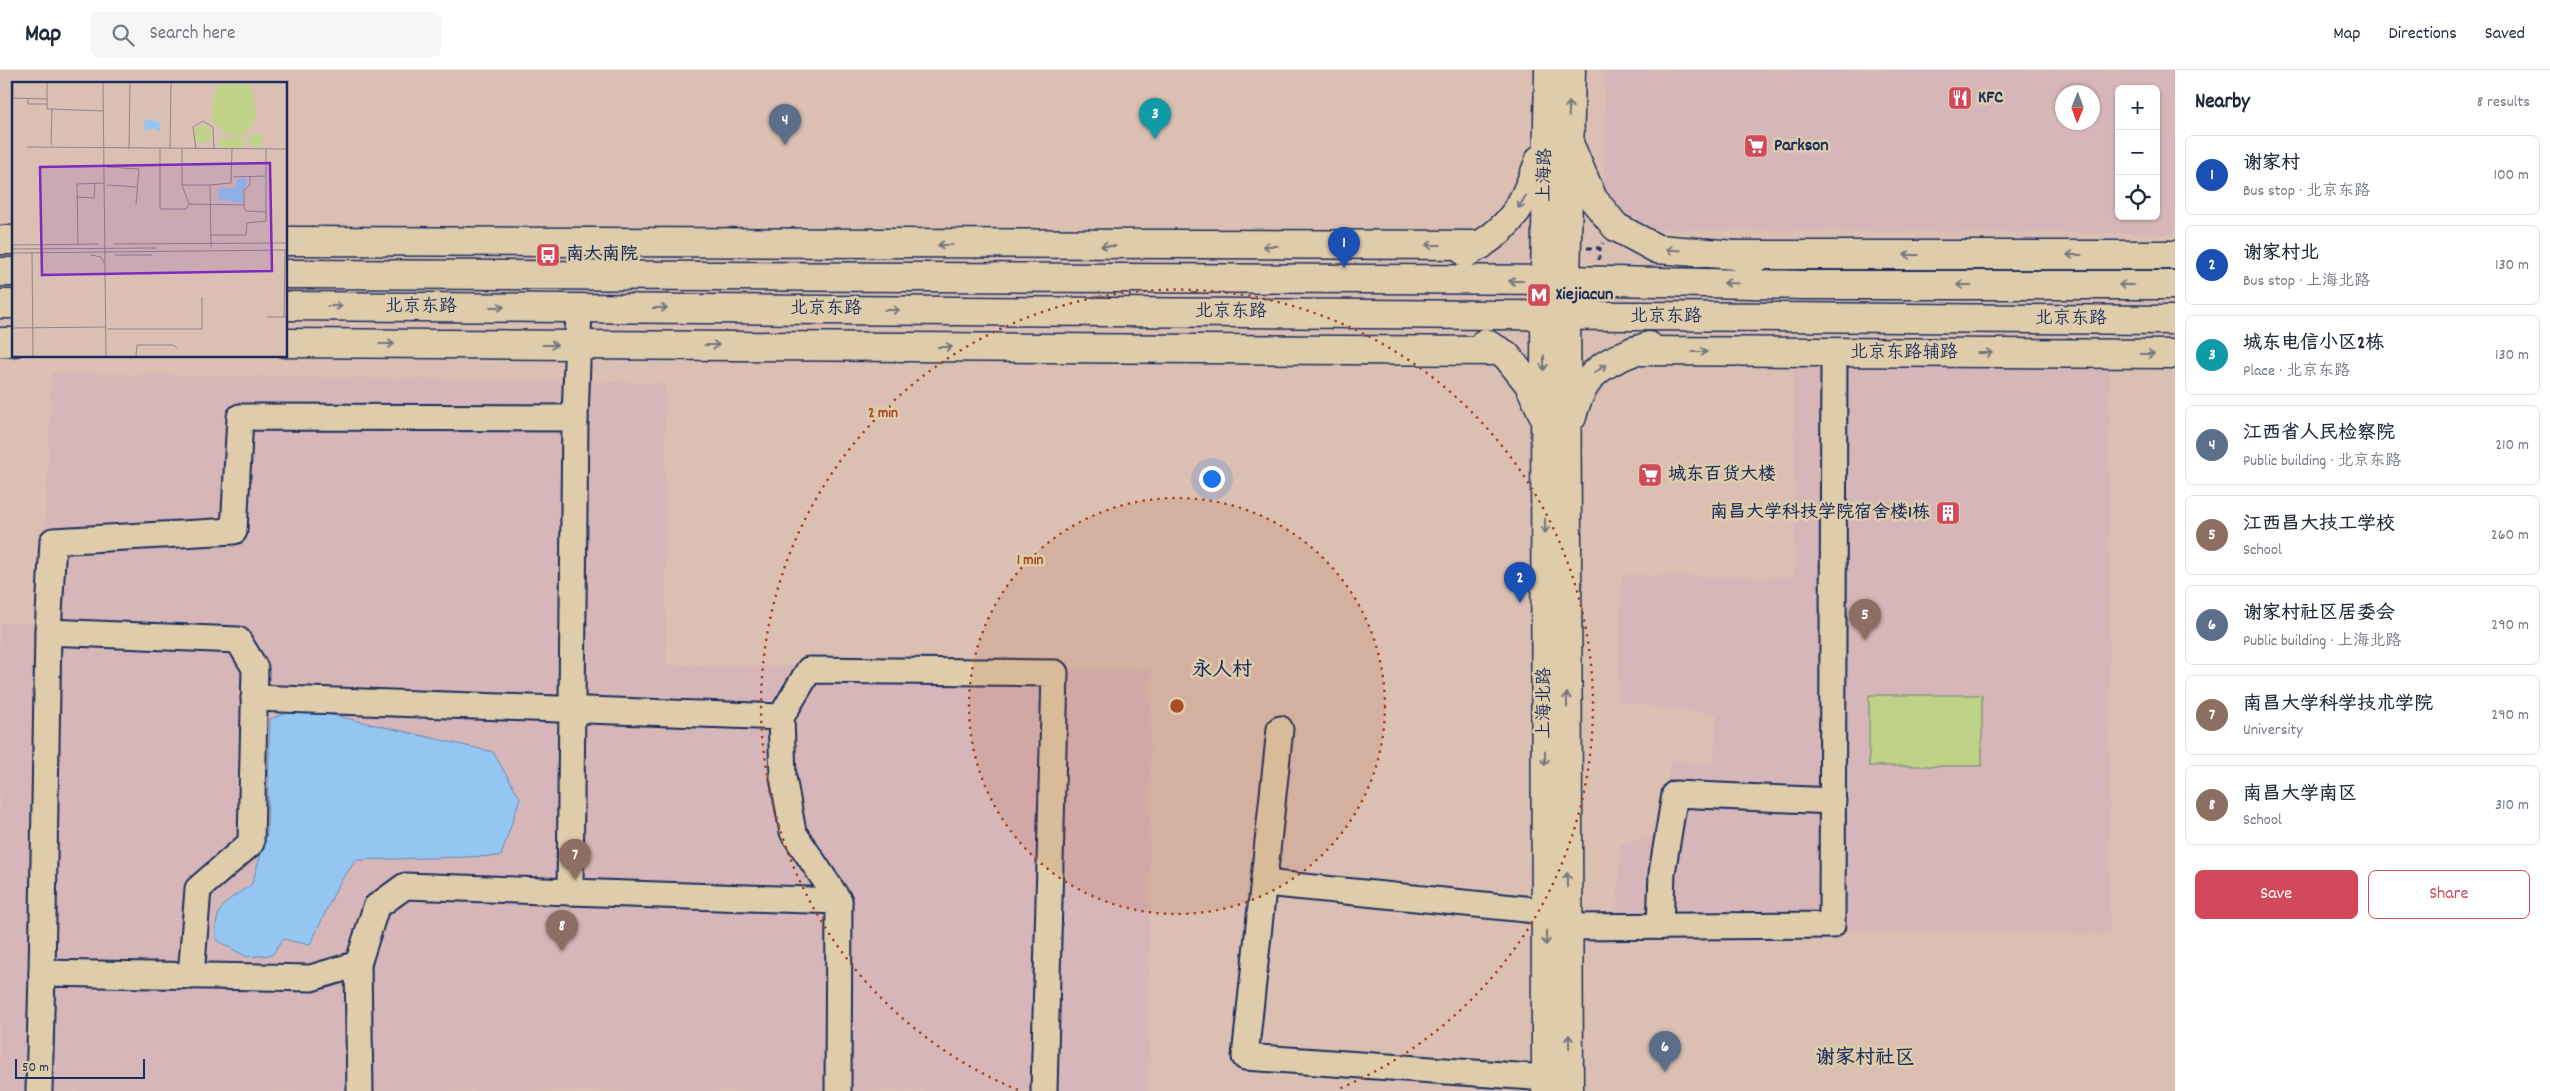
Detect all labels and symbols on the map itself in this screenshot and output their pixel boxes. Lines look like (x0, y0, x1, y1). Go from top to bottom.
inset map (12, 82, 288, 358)
restaurant icon: KFC (1947, 85, 1973, 111)
north arrow (2055, 85, 2100, 130)
place label: KFC (1978, 86, 2003, 111)
pin: 3 (1139, 98, 1171, 139)
one-way arrow (1565, 101, 1574, 117)
pin: 4 (769, 104, 801, 145)
supermarket icon: Parkson (1743, 133, 1769, 159)
place label: Parkson (1774, 134, 1829, 159)
street label: 上海路 (1533, 148, 1559, 202)
one-way arrow (1517, 195, 1527, 209)
pin: 1 (1328, 227, 1360, 268)
one-way arrow (937, 240, 954, 250)
one-way arrow (1425, 240, 1441, 250)
one-way arrow (1100, 241, 1116, 251)
one-way arrow (1262, 241, 1278, 251)
bus stop icon: 南大南院 (535, 242, 561, 268)
place label: 南大南院 (566, 243, 638, 268)
one-way arrow (1665, 246, 1681, 255)
one-way arrow (1904, 250, 1920, 260)
one-way arrow (2066, 250, 2082, 260)
one-way arrow (1509, 276, 1525, 286)
one-way arrow (1724, 278, 1740, 288)
one-way arrow (1956, 280, 1972, 290)
one-way arrow (2119, 280, 2135, 290)
metro station icon: Xiejiacun (1526, 282, 1552, 308)
place label: Xiejiacun (1556, 283, 1613, 308)
street label: 北京东路 (385, 295, 457, 320)
street label: 北京东路 (790, 297, 862, 322)
street label: 北京东路 (1195, 300, 1267, 325)
one-way arrow (326, 301, 343, 311)
one-way arrow (489, 302, 505, 312)
one-way arrow (652, 303, 668, 313)
one-way arrow (884, 305, 900, 315)
street label: 北京东路 (1630, 305, 1702, 330)
street label: 北京东路 (2035, 307, 2107, 332)
one-way arrow (379, 339, 395, 349)
one-way arrow (542, 340, 558, 349)
one-way arrow (704, 340, 720, 350)
street label: 北京东路辅路 (1850, 341, 1958, 366)
one-way arrow (936, 342, 953, 352)
one-way arrow (1691, 347, 1707, 357)
one-way arrow (1976, 348, 1992, 358)
one-way arrow (2138, 349, 2155, 359)
one-way arrow (1539, 354, 1549, 371)
one-way arrow (1593, 364, 1607, 374)
text: 2 min (868, 403, 898, 425)
supermarket icon: 城东百货大楼 (1637, 462, 1663, 488)
place label: 城东百货大楼 (1668, 463, 1776, 488)
your location (1199, 466, 1225, 492)
building icon: 南昌大学科技学院宿舍楼1栋 (1935, 500, 1961, 526)
place label: 南昌大学科技学院宿舍楼1栋 (1710, 501, 1930, 526)
one-way arrow (1540, 517, 1550, 533)
text: 1 min (1017, 550, 1043, 572)
pin: 2 (1504, 562, 1536, 603)
pin: 5 (1849, 599, 1881, 640)
district label: 永人村 (1192, 657, 1252, 685)
street label: 上海北路 (1533, 667, 1558, 739)
one-way arrow (1562, 692, 1572, 708)
centre of rings (1168, 697, 1186, 715)
one-way arrow (1540, 750, 1550, 766)
pin: 7 (559, 839, 591, 880)
one-way arrow (1563, 872, 1572, 888)
pin: 8 (546, 910, 578, 951)
one-way arrow (1541, 930, 1551, 946)
pin: 6 (1649, 1031, 1681, 1072)
one-way arrow (1564, 1035, 1574, 1051)
district label: 谢家村社区 (1815, 1045, 1915, 1073)
scale bar (15, 1056, 145, 1079)

